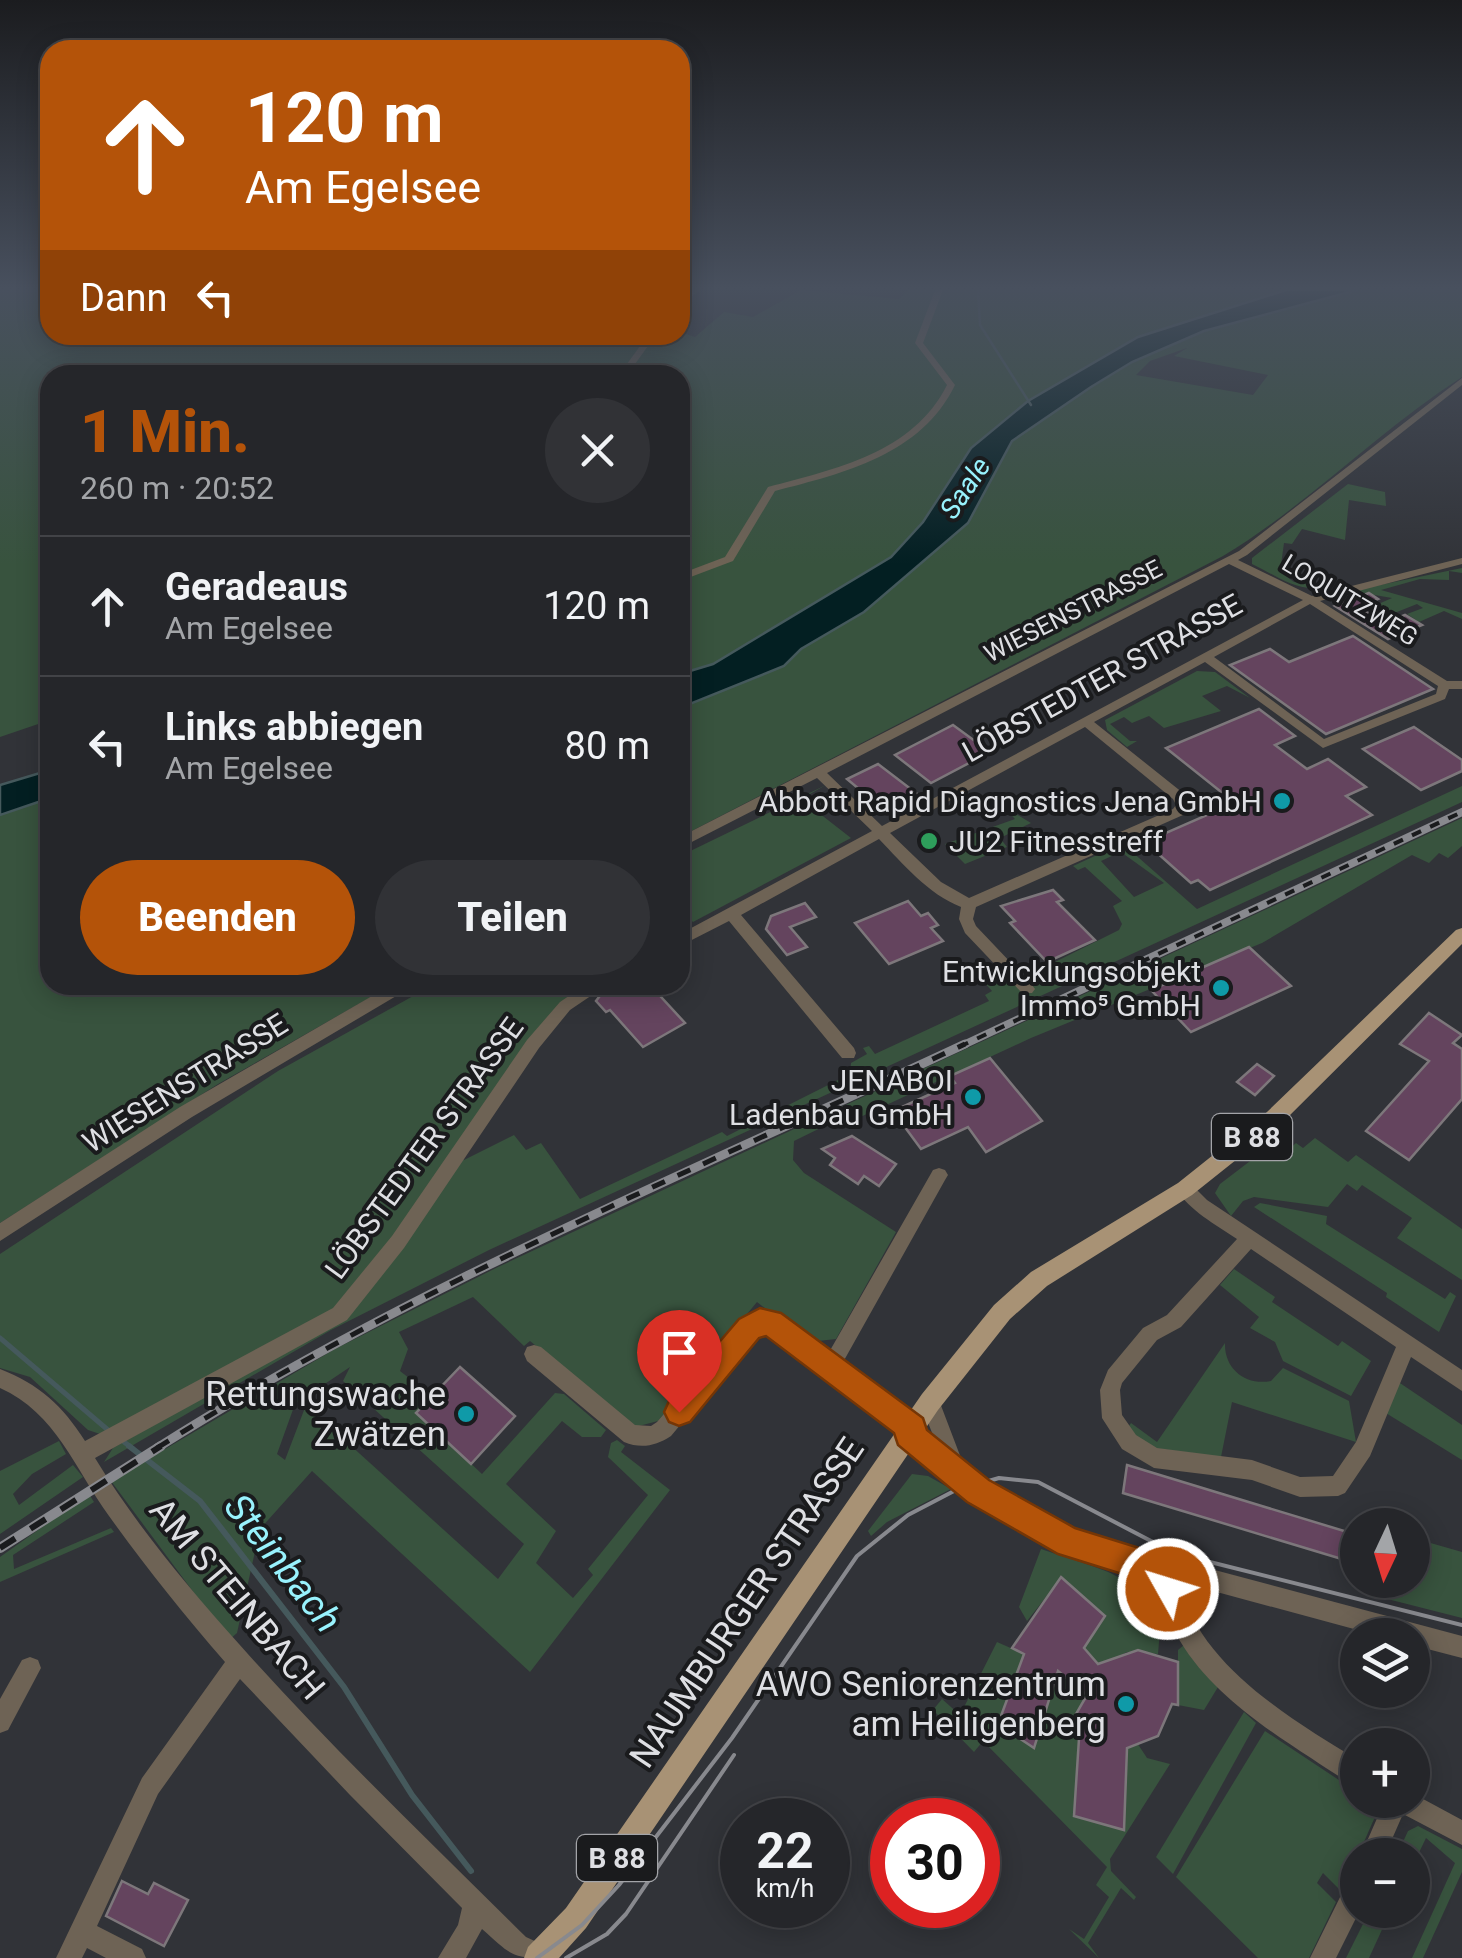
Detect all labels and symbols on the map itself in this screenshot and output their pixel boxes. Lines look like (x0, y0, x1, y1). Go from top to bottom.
water label: Saale (933, 451, 997, 525)
street label: LOQUITZWEG (1277, 548, 1423, 652)
street label: WIESENSTRASSE (979, 554, 1167, 668)
street label: LÖBSTEDTER STRASSE (956, 587, 1248, 769)
place label: Abbott Rapid Diagnostics Jena GmbH (758, 784, 1262, 819)
marker: Abbott Rapid Diagnostics Jena GmbH (1271, 790, 1293, 812)
place label: JU2 Fitnesstreff (949, 824, 1163, 859)
marker: JU2 Fitnesstreff (918, 830, 940, 852)
place label: Entwicklungsobjekt Immo⁵ GmbH (942, 954, 1201, 1023)
marker: Entwicklungsobjekt Immo⁵ GmbH (1210, 977, 1232, 999)
street label: WIESENSTRASSE (76, 1006, 294, 1160)
street label: LÖBSTEDTER STRASSE (318, 1011, 530, 1285)
place label: JENABOI Ladenbau GmbH (729, 1063, 953, 1132)
marker: JENABOI Ladenbau GmbH (962, 1086, 984, 1108)
road number: B 88 (1212, 1114, 1292, 1160)
pin (637, 1310, 722, 1413)
place label: Rettungswache Zwätzen (205, 1374, 446, 1455)
marker: Rettungswache Zwätzen (455, 1403, 477, 1425)
street label: NAUMBURGER STRASSE (621, 1430, 873, 1776)
water label: Steinbach (215, 1485, 351, 1641)
street label: AM STEINBACH (141, 1490, 333, 1708)
north arrow (1340, 1508, 1430, 1598)
position arrow (1116, 1537, 1220, 1641)
place label: AWO Seniorenzentrum am Heiligenberg (756, 1664, 1106, 1745)
marker: AWO Seniorenzentrum am Heiligenberg (1115, 1693, 1137, 1715)
speed limit sign: 30 (870, 1798, 1000, 1928)
road number: B 88 (577, 1835, 657, 1881)

